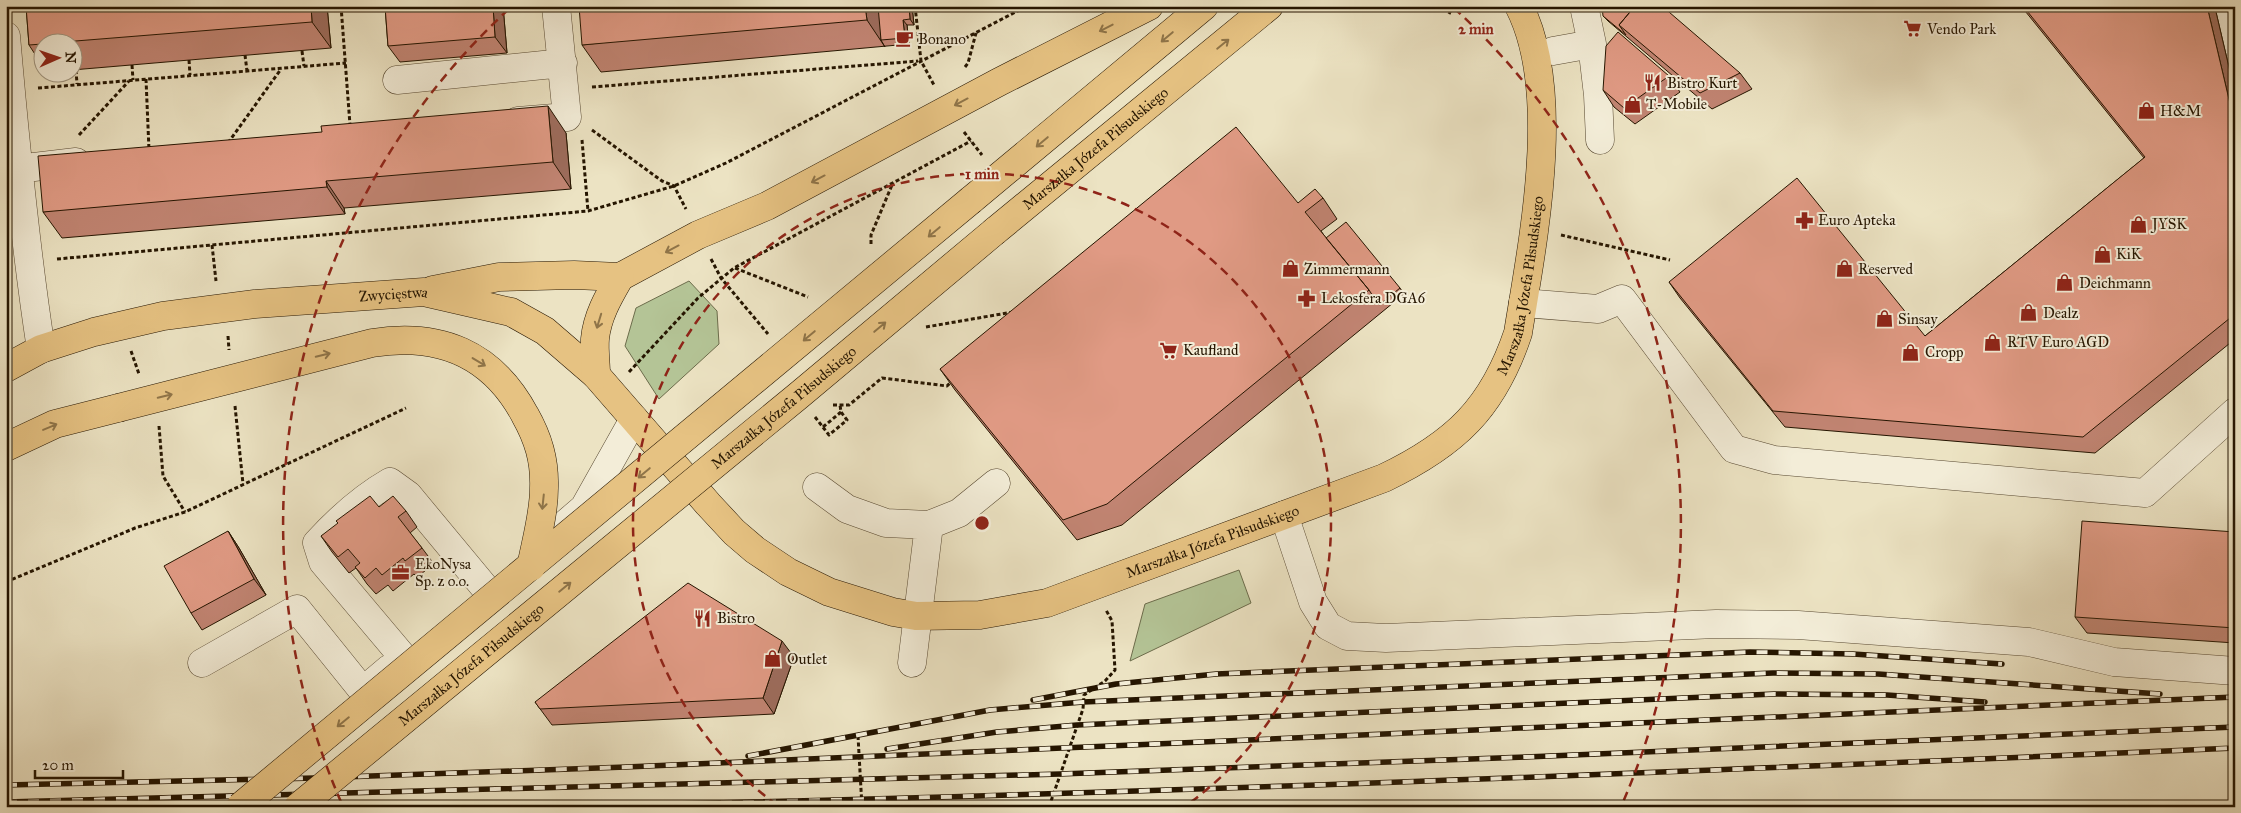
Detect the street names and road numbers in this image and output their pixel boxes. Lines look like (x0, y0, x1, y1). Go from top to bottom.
street label: Marszałka Józefa Piłsudskiego (1019, 83, 1172, 214)
street label: Marszałka Józefa Piłsudskiego (1493, 195, 1547, 378)
street label: Zwycięstwa (358, 283, 431, 306)
street label: Marszałka Józefa Piłsudskiego (707, 342, 860, 473)
street label: Marszałka Józefa Piłsudskiego (1123, 501, 1302, 582)
street label: Marszałka Józefa Piłsudskiego (395, 599, 548, 730)

